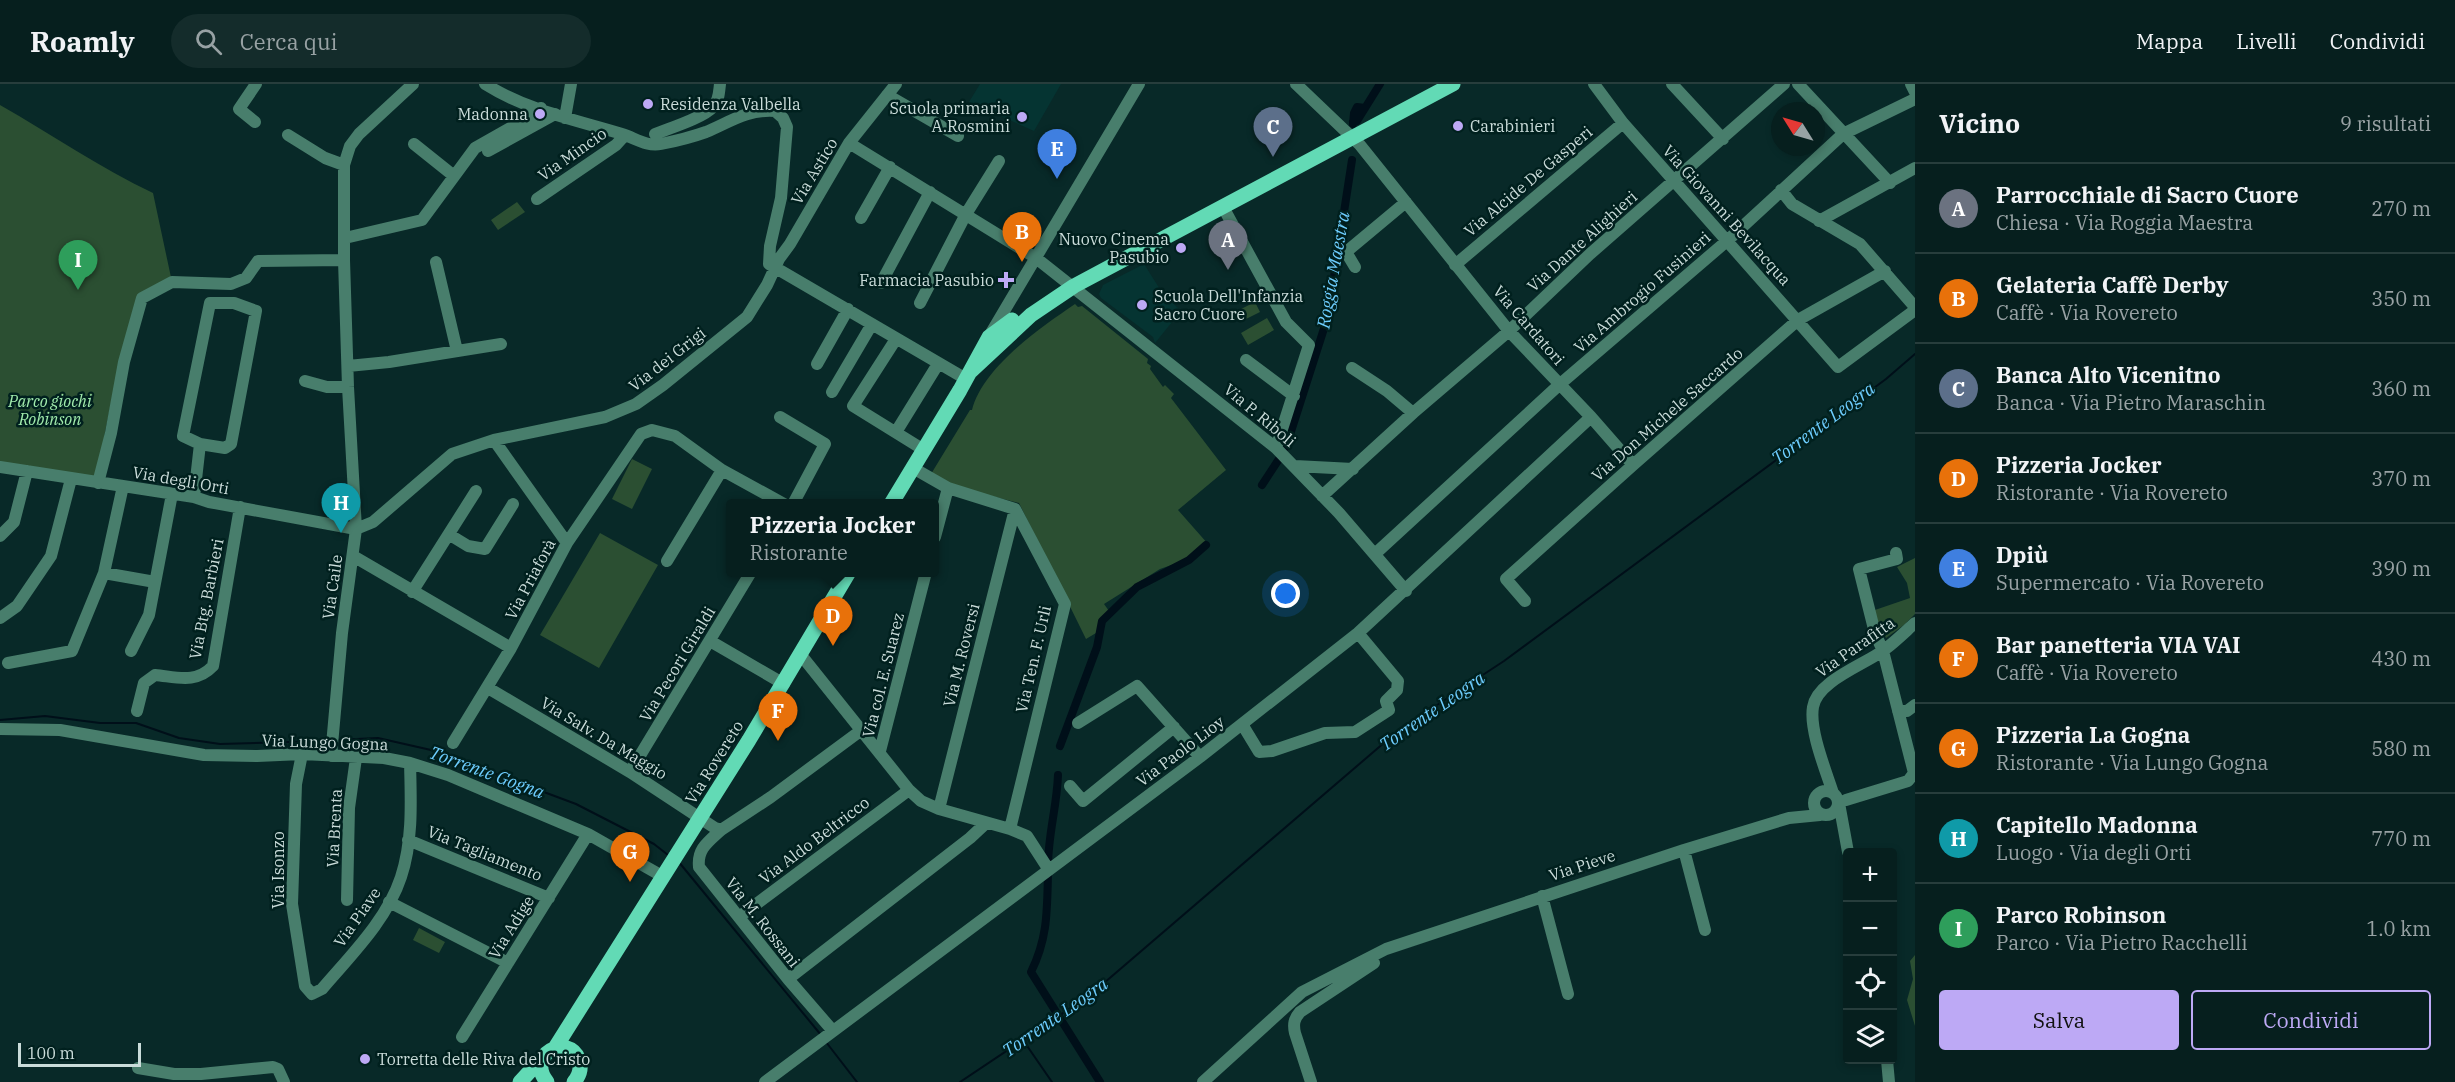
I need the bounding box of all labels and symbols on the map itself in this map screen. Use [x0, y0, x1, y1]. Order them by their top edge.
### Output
place label: Residenza Valbella [660, 94, 801, 114]
marker: Residenza Valbella [641, 97, 655, 111]
place label: Scuola primaria A.Rosmini [889, 98, 1010, 136]
north arrow [1771, 102, 1825, 156]
place label: Madonna [457, 104, 528, 124]
marker: Madonna [533, 107, 547, 121]
pin: C [1254, 107, 1292, 157]
marker: Scuola primaria A.Rosmini [1015, 110, 1029, 124]
place label: Carabinieri [1470, 116, 1555, 136]
marker: Carabinieri [1451, 119, 1465, 133]
street label: Via Alcide De Gasperi [1460, 122, 1596, 240]
street label: Via Mincio [534, 123, 610, 185]
pin: E [1038, 130, 1076, 179]
street label: Via Astico [786, 134, 842, 208]
street label: Via Giovanni Bevilacqua [1659, 141, 1796, 290]
street label: Via Dante Alighieri [1523, 186, 1641, 296]
water label: Roggia Maestra [1311, 210, 1355, 331]
pin: B [1002, 212, 1042, 262]
pin: A [1208, 220, 1248, 270]
street label: Via Ambrogio Fusinieri [1570, 227, 1714, 357]
place label: Nuovo Cinema Pasubio [1058, 229, 1169, 267]
pin: I [58, 240, 98, 290]
marker: Nuovo Cinema Pasubio [1174, 241, 1188, 255]
place label: Farmacia Pasubio [859, 270, 994, 290]
marker: Farmacia Pasubio [999, 273, 1013, 287]
street label: Via Cardatori [1489, 281, 1569, 369]
place label: Scuola Dell'Infanzia Sacro Cuore [1154, 286, 1304, 324]
marker: Scuola Dell'Infanzia Sacro Cuore [1135, 298, 1149, 312]
street label: Via dei Grigi [624, 323, 710, 395]
street label: Via Don Michele Saccardo [1587, 343, 1747, 485]
water label: Torrente Leogra [1767, 377, 1879, 469]
street label: Via P. Riboli [1220, 379, 1300, 451]
park label: Parco giochi Robinson [7, 391, 92, 429]
street label: Via degli Orti [131, 462, 231, 498]
pin: H [322, 484, 360, 533]
street label: Via Priaforà [500, 535, 560, 623]
street label: Via Btg. Barbieri [184, 537, 228, 661]
street label: Via Caile [318, 553, 346, 621]
your location [1271, 579, 1300, 608]
pin: D [814, 596, 852, 646]
street label: Via M. Roversi [938, 601, 984, 709]
street label: Via Pecori Giraldi [635, 603, 719, 725]
street label: Via Ten. F. Urli [1011, 603, 1055, 715]
street label: Via col. E. Suarez [858, 611, 908, 739]
street label: Via Parafitta [1812, 612, 1899, 682]
water label: Torrente Leogra [1375, 666, 1489, 756]
street label: Via Salv. Da Maggio [537, 692, 671, 784]
pin: F [758, 692, 798, 741]
street label: Via Paolo Lioy [1132, 711, 1228, 791]
street label: Via Rovereto [680, 717, 748, 807]
street label: Via Lungo Gogna [261, 730, 389, 754]
water label: Torrente Gogna [426, 741, 548, 804]
street label: Via Brenta [322, 788, 346, 868]
street label: Via Aldo Beltricco [755, 792, 873, 888]
street label: Via Tagliamento [425, 821, 545, 885]
street label: Via Isonzo [268, 831, 288, 909]
pin: G [610, 832, 650, 882]
street label: Via Pieve [1546, 845, 1618, 885]
street label: Via M. Rossani [722, 873, 804, 971]
street label: Via Piave [329, 883, 385, 951]
street label: Via Adige [484, 892, 538, 962]
water label: Torrente Leogra [998, 972, 1112, 1062]
scale bar [18, 1040, 141, 1068]
place label: Torretta delle Riva del Cristo [377, 1049, 590, 1069]
marker: Torretta delle Riva del Cristo [358, 1052, 372, 1066]

